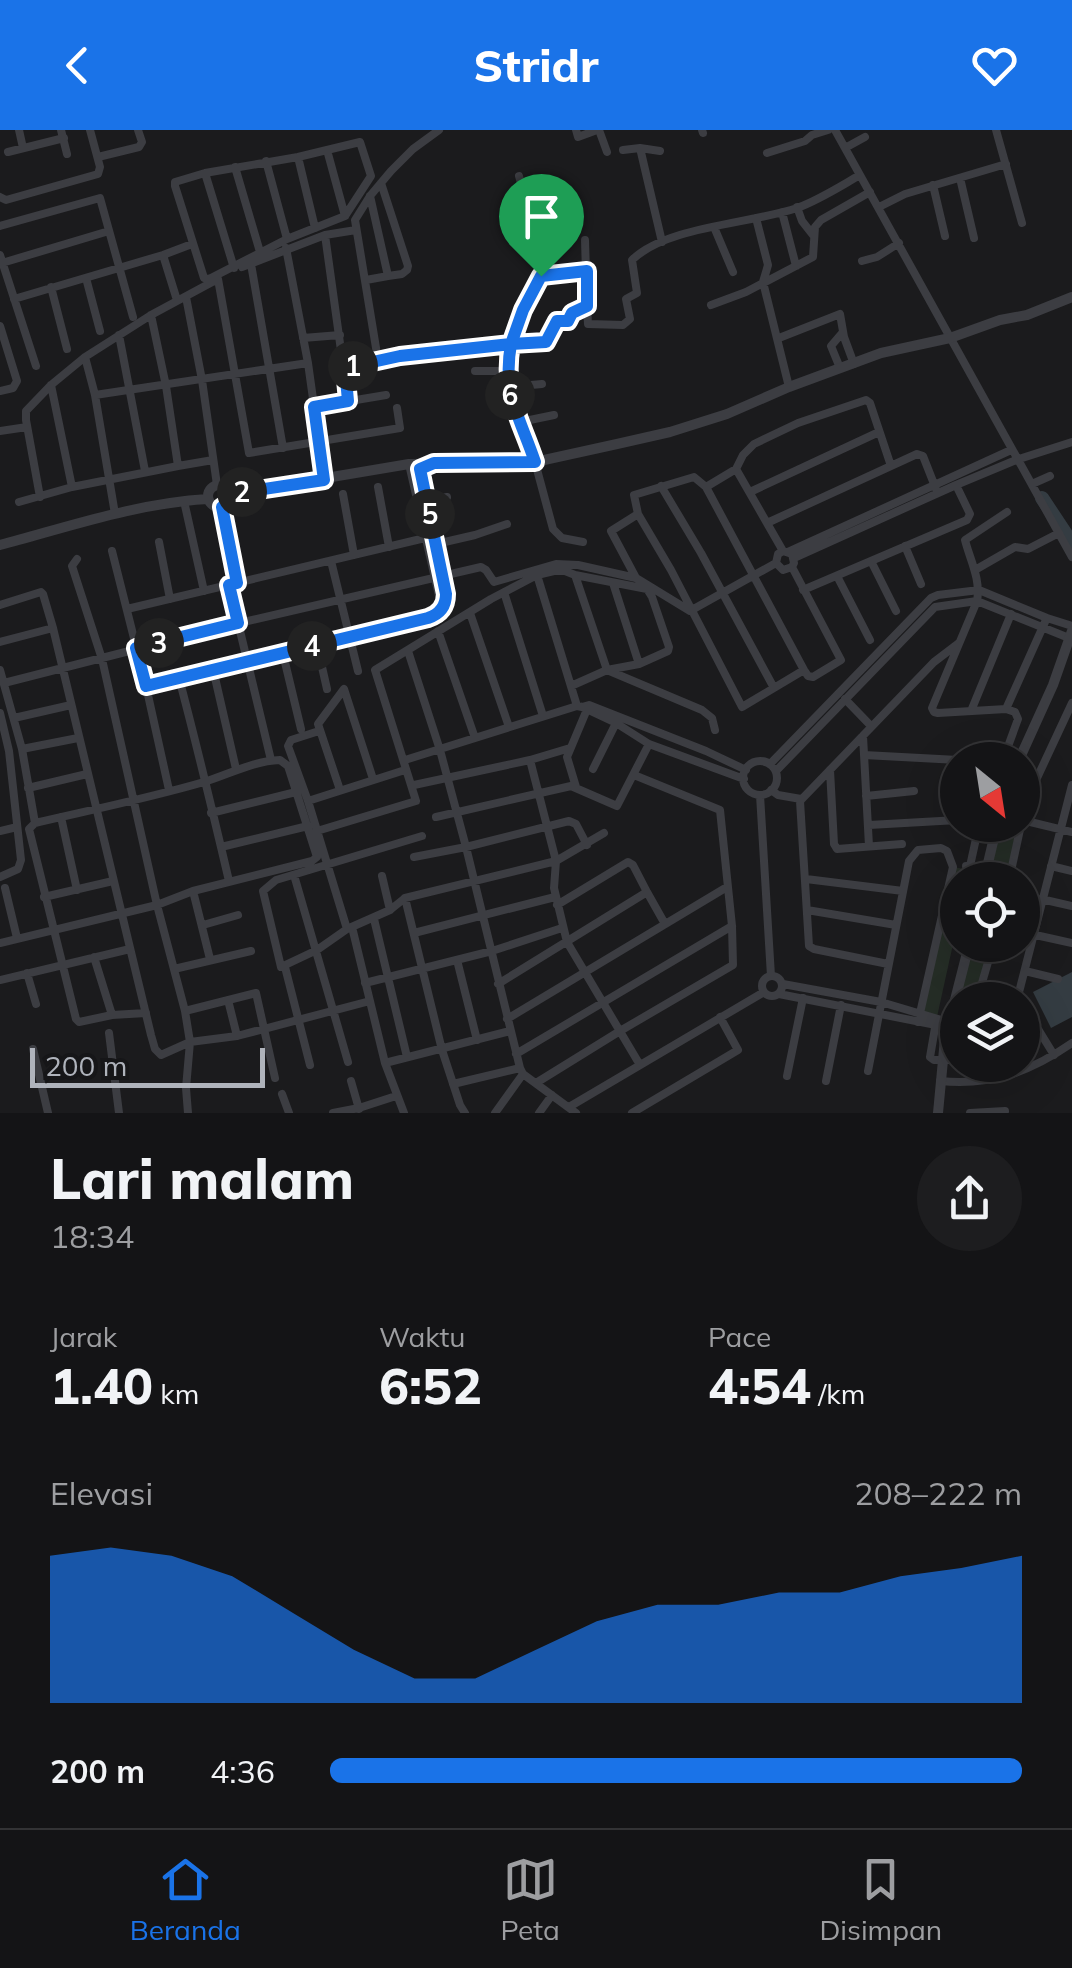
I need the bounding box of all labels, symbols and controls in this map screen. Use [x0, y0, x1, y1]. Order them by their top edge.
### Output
text: Stridr [474, 37, 598, 93]
icon: back [50, 38, 105, 93]
icon: heart [967, 38, 1022, 93]
pin [499, 174, 584, 277]
icon: arrive [514, 189, 569, 244]
pin: 1 [328, 341, 378, 391]
text: 1 [345, 348, 361, 383]
pin: 6 [485, 370, 535, 420]
text: 6 [502, 377, 518, 412]
pin: 2 [217, 467, 267, 517]
text: 2 [234, 474, 250, 509]
pin: 5 [405, 489, 455, 539]
text: 5 [422, 496, 438, 531]
pin: 3 [134, 618, 184, 668]
pin: 4 [287, 621, 337, 671]
text: 3 [151, 625, 167, 660]
text: 4 [304, 628, 320, 663]
north arrow [940, 742, 1040, 842]
map controls [940, 742, 1040, 1082]
button: locate [940, 862, 1040, 962]
button: layers [940, 982, 1040, 1082]
scale bar [30, 1043, 265, 1088]
text: 200 m [45, 1048, 127, 1083]
text: Lari malam [50, 1144, 354, 1213]
button: share [917, 1146, 1022, 1251]
text: 18:34 [50, 1216, 134, 1256]
text: Jarak [50, 1319, 117, 1354]
text: Waktu [379, 1319, 465, 1354]
text: Pace [708, 1319, 771, 1354]
text: 1.40 [50, 1354, 153, 1417]
text: 6:52 [379, 1354, 482, 1417]
text: 4:54 [708, 1354, 811, 1417]
text: km [153, 1376, 199, 1411]
text: /km [811, 1376, 865, 1411]
text: Elevasi [50, 1473, 153, 1513]
text: 208–222 m [854, 1473, 1022, 1513]
text: 200 m [50, 1751, 145, 1791]
text: 4:36 [210, 1751, 275, 1791]
tab: Beranda [130, 1852, 241, 1947]
tab: Peta [500, 1852, 560, 1947]
tab: Disimpan [819, 1852, 942, 1947]

